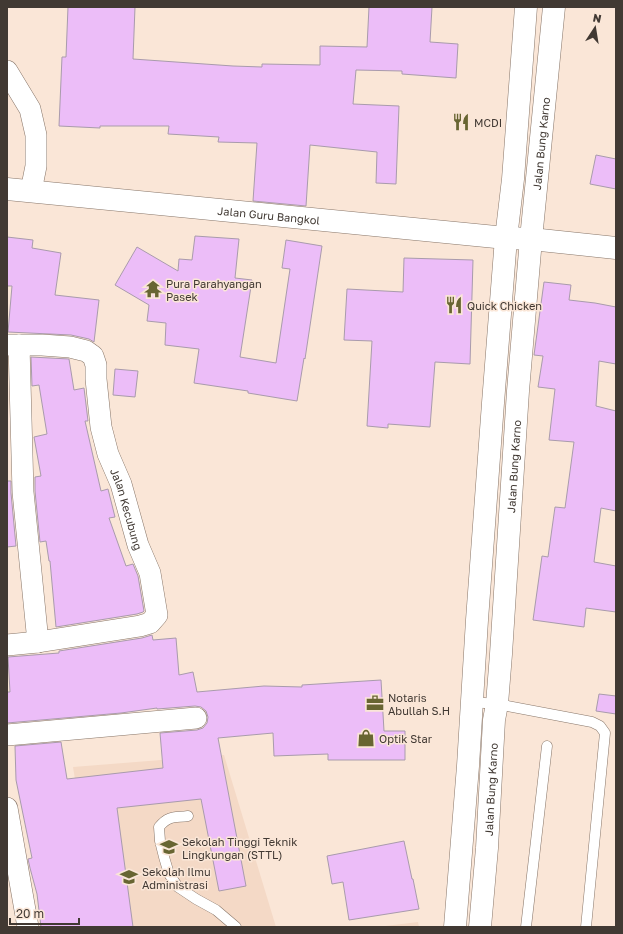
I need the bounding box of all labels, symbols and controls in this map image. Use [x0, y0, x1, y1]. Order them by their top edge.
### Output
north arrow [575, 8, 615, 48]
text: N [592, 11, 603, 25]
street label: Jalan Bung Karno [529, 96, 552, 191]
restaurant icon: MCDI [451, 112, 471, 132]
place label: MCDI [474, 116, 502, 129]
street label: Jalan Guru Bangkol [217, 203, 321, 226]
place label: Pura Parahyangan Pasek [166, 277, 262, 303]
temple icon: Pura Parahyangan Pasek [143, 279, 163, 299]
restaurant icon: Quick Chicken [444, 295, 464, 315]
place label: Quick Chicken [467, 299, 542, 312]
street label: Jalan Bung Karno [504, 419, 523, 513]
street label: Jalan Kecubung [108, 466, 146, 552]
place label: Notaris Abullah S.H [388, 691, 450, 717]
office icon: Notaris Abullah S.H [365, 693, 385, 713]
shop icon: Optik Star [356, 728, 376, 748]
place label: Optik Star [379, 732, 433, 745]
street label: Jalan Bung Karno [481, 742, 499, 836]
place label: Sekolah Tinggi Teknik Lingkungan (STTL) [182, 835, 297, 861]
school or university icon: Sekolah Tinggi Teknik Lingkungan (STTL) [159, 837, 179, 857]
place label: Sekolah Ilmu Administrasi [142, 865, 211, 891]
school or university icon: Sekolah Ilmu Administrasi [119, 867, 139, 887]
scale bar [10, 900, 79, 926]
text: 20 m [16, 906, 44, 921]

